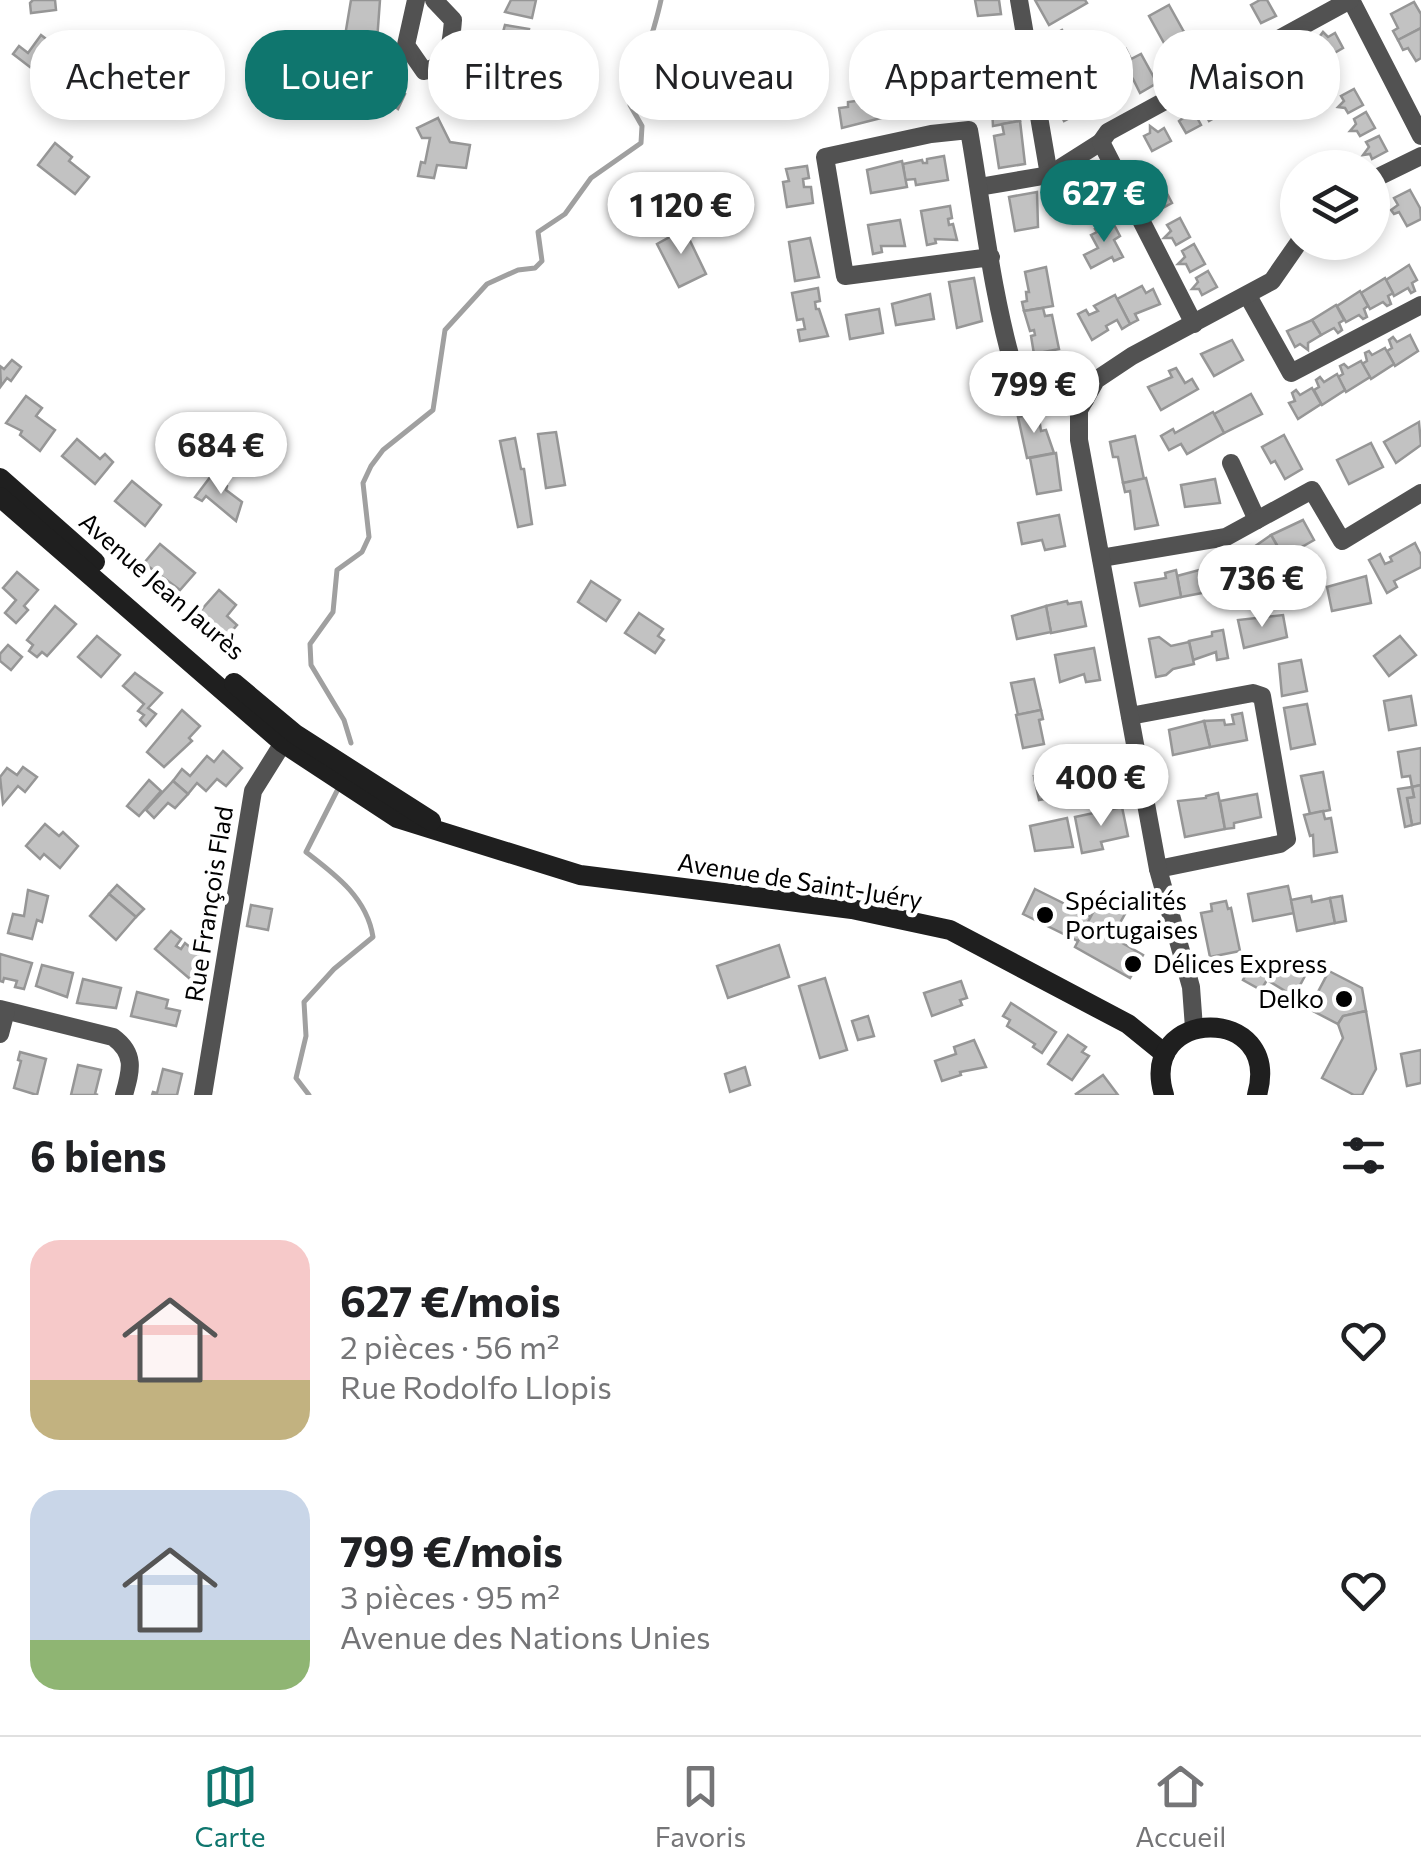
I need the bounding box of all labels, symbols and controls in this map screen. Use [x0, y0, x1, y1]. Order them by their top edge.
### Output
chip: Acheter [30, 30, 225, 120]
chip: Louer [245, 30, 408, 120]
chip: Filtres [428, 30, 599, 120]
chip: Nouveau [619, 30, 829, 120]
chip: Appartement [849, 30, 1133, 120]
chip: Maison [1153, 30, 1340, 120]
map controls [1280, 150, 1390, 260]
button: layers [1280, 150, 1390, 260]
pin: 627 € [1034, 160, 1174, 245]
pin: 1 120 € [589, 172, 773, 257]
text: 627 € [1062, 172, 1146, 212]
text: 1 120 € [630, 184, 733, 224]
pin: 799 € [964, 351, 1104, 436]
text: 799 € [991, 363, 1077, 403]
pin: 684 € [151, 412, 291, 497]
text: 684 € [177, 424, 265, 464]
street label: Avenue Jean Jaurès [74, 505, 251, 665]
pin: 736 € [1192, 545, 1332, 630]
text: 736 € [1220, 557, 1304, 597]
pin: 400 € [1031, 744, 1171, 829]
text: 400 € [1056, 756, 1146, 796]
street label: Rue François Flad [178, 804, 238, 1004]
street label: Avenue de Saint-Juéry [676, 846, 925, 914]
place label: Spécialités Portugaises [1065, 885, 1198, 944]
marker: Spécialités Portugaises [1034, 904, 1056, 926]
place label: Délices Express [1153, 948, 1327, 978]
marker: Délices Express [1122, 953, 1144, 975]
place label: Delko [1258, 983, 1324, 1013]
marker: Delko [1333, 988, 1355, 1010]
icon: filters [1336, 1128, 1391, 1183]
text: 6 biens [30, 1129, 166, 1181]
text: 627 €/mois [340, 1274, 561, 1326]
icon: home [110, 1280, 230, 1400]
icon: heart [1336, 1313, 1391, 1368]
text: 2 pièces · 56 m² [340, 1326, 560, 1366]
text: Rue Rodolfo Llopis [340, 1366, 612, 1406]
text: 799 €/mois [340, 1524, 563, 1576]
icon: home [110, 1530, 230, 1650]
icon: heart [1336, 1563, 1391, 1618]
text: 3 pièces · 95 m² [340, 1576, 560, 1616]
text: Avenue des Nations Unies [340, 1616, 711, 1656]
tab: Carte [195, 1759, 266, 1853]
tab: Favoris [655, 1759, 746, 1853]
tab: Accueil [1135, 1759, 1226, 1853]

